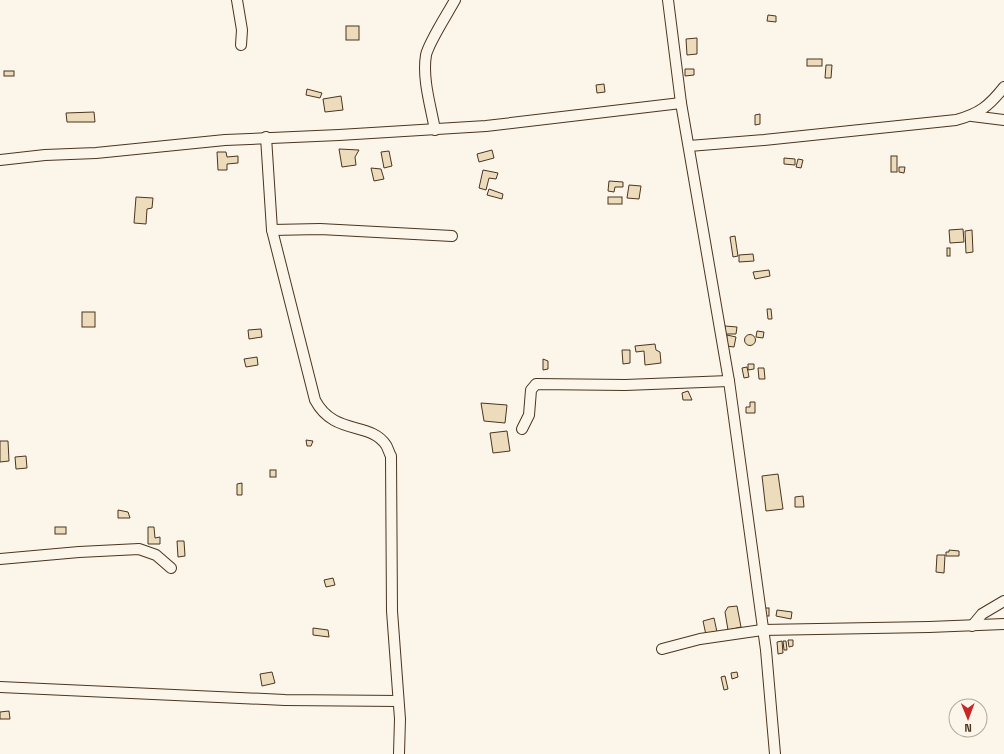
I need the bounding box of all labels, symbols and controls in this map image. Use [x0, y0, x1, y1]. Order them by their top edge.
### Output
north arrow [948, 698, 988, 738]
text: N [964, 721, 972, 735]

